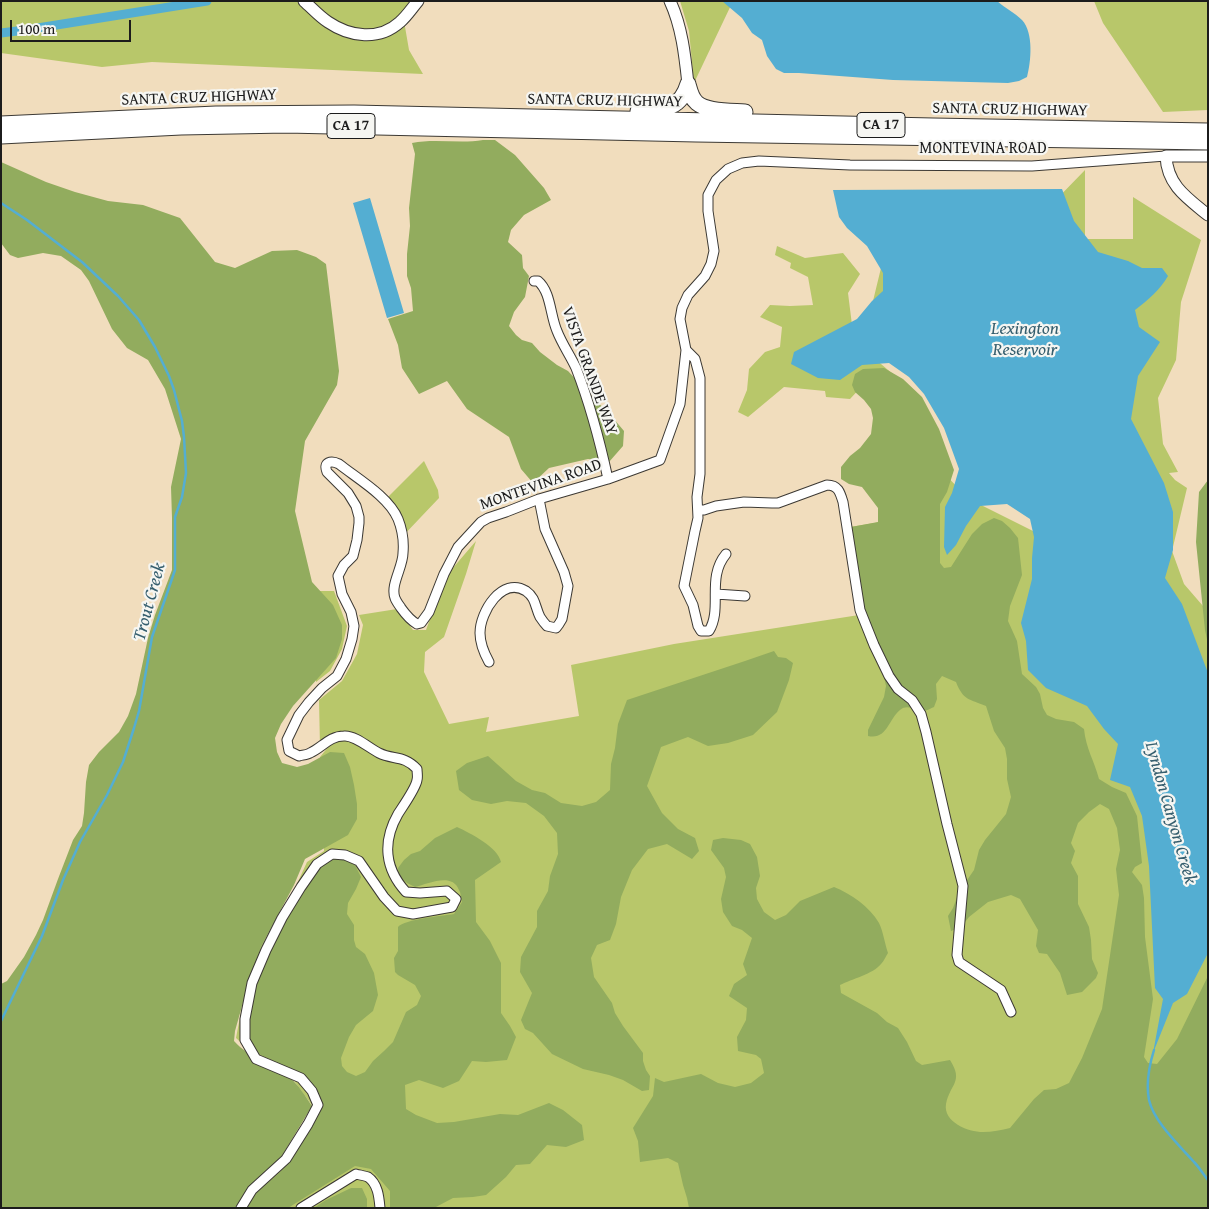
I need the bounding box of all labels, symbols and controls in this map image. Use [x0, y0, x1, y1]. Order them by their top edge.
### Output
scale bar [12, 10, 134, 42]
text: 100 m [18, 18, 55, 39]
street label: SANTA CRUZ HIGHWAY [121, 86, 277, 110]
street label: SANTA CRUZ HIGHWAY [527, 90, 683, 112]
street label: SANTA CRUZ HIGHWAY [932, 99, 1088, 121]
road number: CA 17 [857, 112, 905, 138]
road number: CA 17 [327, 114, 375, 138]
street label: MONTEVINA ROAD [919, 139, 1047, 159]
street label: VISTA GRANDE WAY [557, 304, 621, 438]
water label: Lexington Reservoir [991, 318, 1059, 360]
street label: MONTEVINA ROAD [478, 455, 604, 515]
water label: Trout Creek [129, 560, 171, 644]
water label: Lyndon Canyon Creek [1139, 739, 1201, 887]

